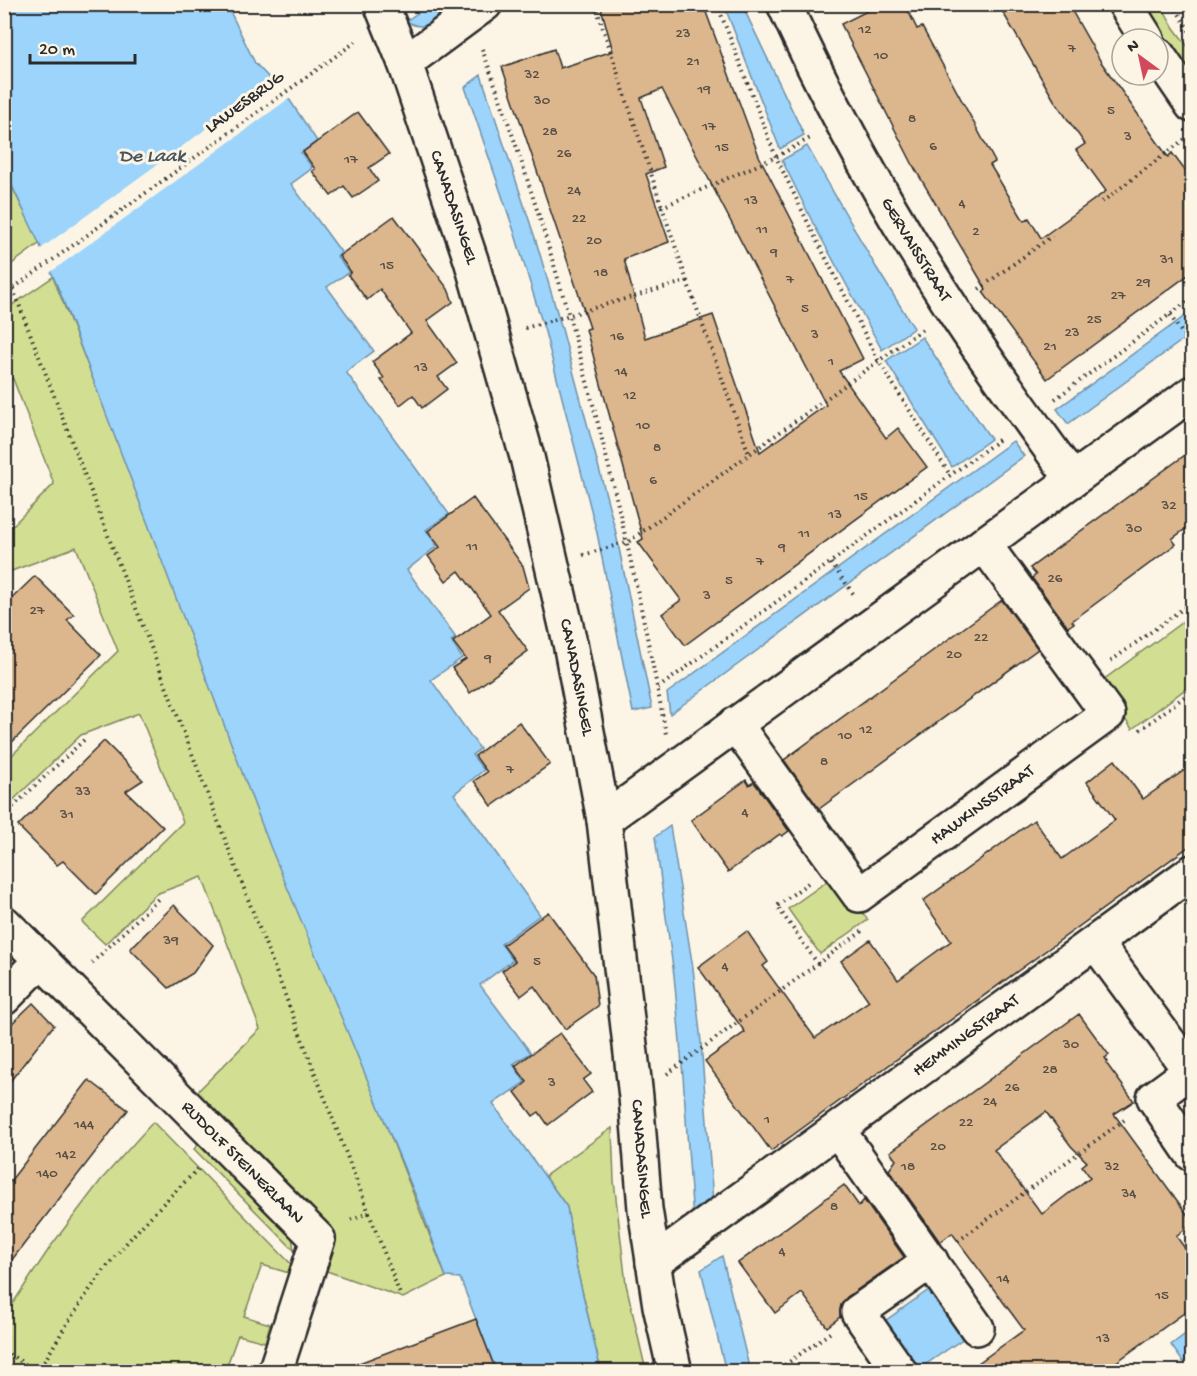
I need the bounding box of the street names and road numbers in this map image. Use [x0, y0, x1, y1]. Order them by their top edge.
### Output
street label: LAWESBRUG [201, 67, 289, 139]
street label: CANADASINGEL [425, 148, 483, 268]
street label: GERVAISSTRAAT [876, 194, 956, 307]
street label: CANADASINGEL [554, 617, 598, 739]
street label: HAWKINSSTRAAT [926, 760, 1040, 850]
street label: HEMMINGSTRAAT [909, 989, 1025, 1082]
street label: RUDOLF STEINERLAAN [177, 1097, 308, 1229]
street label: CANADASINGEL [626, 1099, 657, 1221]

